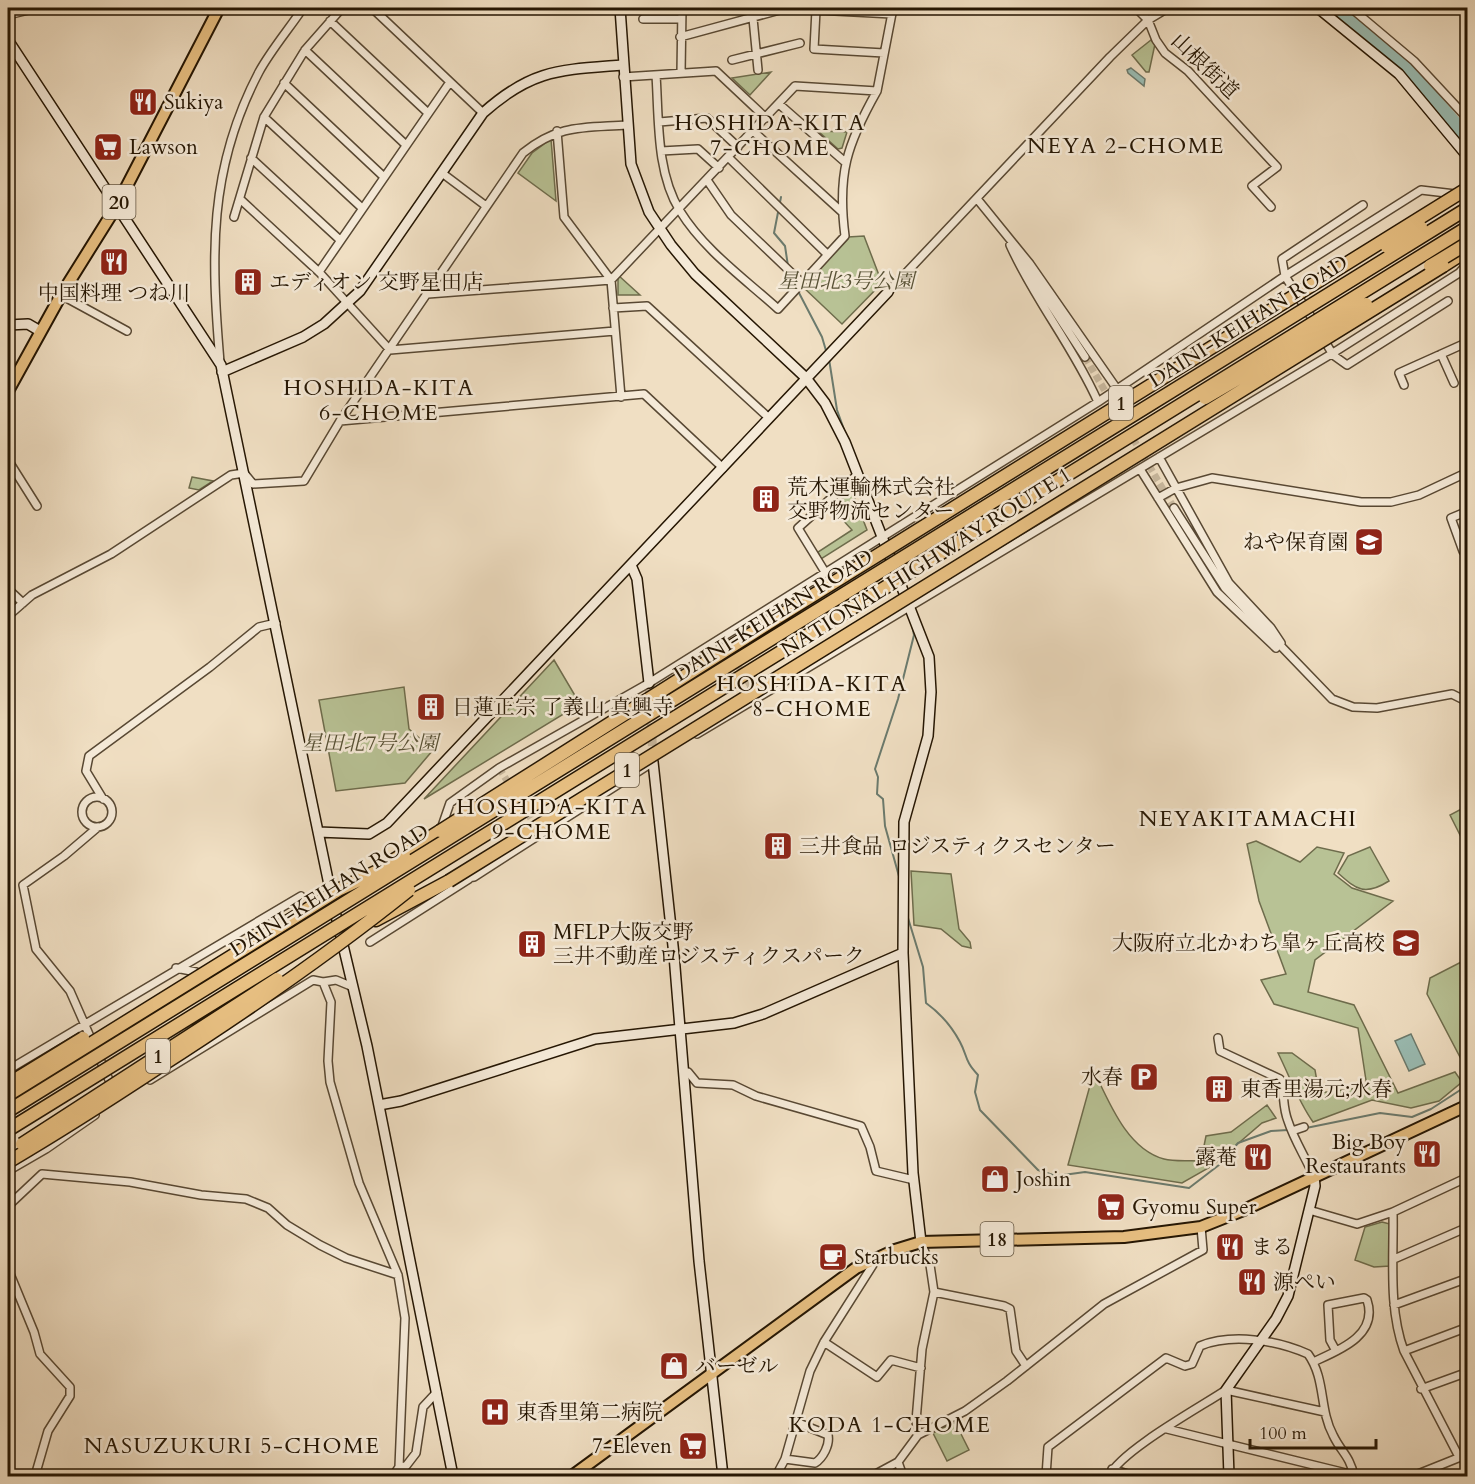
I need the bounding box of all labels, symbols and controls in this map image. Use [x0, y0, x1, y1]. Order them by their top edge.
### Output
street label: 山根街道 [1164, 27, 1245, 106]
restaurant icon: Sukiya [127, 86, 159, 118]
place label: Sukiya [164, 88, 223, 117]
district label: HOSHIDA-KITA 7-CHOME [674, 108, 866, 163]
supermarket icon: Lawson [92, 131, 124, 163]
district label: NEYA 2-CHOME [1027, 131, 1225, 161]
place label: Lawson [129, 133, 198, 162]
road number: 20 [102, 185, 136, 219]
restaurant icon: 中国料理 つね川 [98, 246, 130, 278]
street label: DAINI-KEIHAN ROAD [1143, 248, 1354, 395]
building icon: エディオン 交野星田店 [232, 266, 264, 298]
park label: 星田北3号公園 [778, 267, 917, 296]
place label: エディオン 交野星田店 [269, 268, 483, 297]
place label: 中国料理 つね川 [38, 279, 190, 308]
district label: HOSHIDA-KITA 6-CHOME [283, 373, 475, 428]
road number: 1 [1109, 386, 1133, 420]
street label: NATIONAL HIGHWAY ROUTE 1 [775, 461, 1077, 664]
place label: 荒木運輸株式会社 交野物流センター [787, 473, 955, 526]
building icon: 荒木運輸株式会社 交野物流センター [750, 483, 782, 515]
school or university icon: ねや保育園 [1353, 526, 1385, 558]
place label: ねや保育園 [1243, 528, 1348, 557]
street label: DAINI-KEIHAN ROAD [668, 542, 879, 689]
district label: HOSHIDA-KITA 8-CHOME [716, 669, 908, 724]
building icon: 日蓮正宗 了義山 真興寺 [415, 691, 447, 723]
place label: 日蓮正宗 了義山 真興寺 [452, 693, 673, 722]
park label: 星田北7号公園 [302, 729, 441, 758]
road number: 1 [615, 753, 639, 787]
district label: HOSHIDA-KITA 9-CHOME [456, 792, 648, 847]
district label: NEYAKITAMACHI [1139, 804, 1357, 834]
street label: DAINI-KEIHAN ROAD [224, 817, 435, 964]
building icon: 三井食品 ロジスティクスセンター [762, 830, 794, 862]
place label: 三井食品 ロジスティクスセンター [799, 832, 1116, 861]
place label: MFLP大阪交野 三井不動産ロジスティクスパーク [553, 918, 865, 971]
school or university icon: 大阪府立北かわち皐ヶ丘高校 [1390, 927, 1422, 959]
building icon: MFLP大阪交野 三井不動産ロジスティクスパーク [516, 928, 548, 960]
place label: 大阪府立北かわち皐ヶ丘高校 [1112, 929, 1385, 958]
road number: 1 [146, 1039, 170, 1073]
parking icon: 水春 [1128, 1061, 1160, 1093]
place label: 水春 [1081, 1063, 1123, 1092]
building icon: 東香里湯元;水春 [1203, 1073, 1235, 1105]
place label: 東香里湯元;水春 [1240, 1075, 1392, 1104]
place label: Big Boy Restaurants [1305, 1128, 1406, 1181]
restaurant icon: Big Boy Restaurants [1411, 1138, 1443, 1170]
restaurant icon: 露菴 [1242, 1141, 1274, 1173]
place label: 露菴 [1195, 1143, 1237, 1172]
shop icon: Joshin [979, 1163, 1011, 1195]
place label: Joshin [1013, 1165, 1071, 1194]
supermarket icon: Gyomu Super [1095, 1191, 1127, 1223]
place label: Gyomu Super [1132, 1193, 1257, 1222]
road number: 18 [980, 1222, 1014, 1256]
restaurant icon: まる [1214, 1231, 1246, 1263]
place label: まる [1251, 1233, 1293, 1262]
cafe icon: Starbucks [817, 1241, 849, 1273]
place label: Starbucks [854, 1243, 939, 1272]
restaurant icon: 源ぺい [1236, 1266, 1268, 1298]
place label: 源ぺい [1273, 1268, 1336, 1297]
shop icon: バーゼル [658, 1350, 690, 1382]
place label: バーゼル [695, 1352, 779, 1381]
hospital icon: 東香里第二病院 [479, 1396, 511, 1428]
place label: 東香里第二病院 [516, 1398, 663, 1427]
district label: KODA 1-CHOME [789, 1410, 991, 1440]
scale bar [1250, 1412, 1376, 1450]
text: 100 m [1259, 1421, 1307, 1446]
supermarket icon: 7-Eleven [677, 1430, 709, 1462]
district label: NASUZUKURI 5-CHOME [84, 1431, 380, 1461]
place label: 7-Eleven [592, 1432, 672, 1461]

